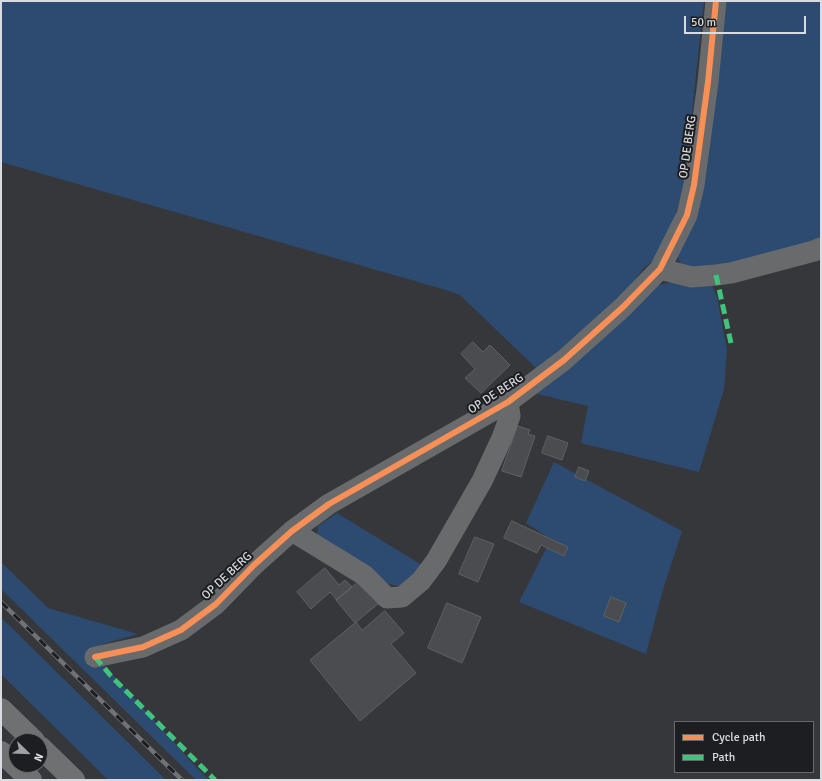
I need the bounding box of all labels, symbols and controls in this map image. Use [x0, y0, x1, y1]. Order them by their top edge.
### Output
scale bar [686, 8, 808, 34]
text: 50 m [691, 15, 716, 30]
street label: OP DE BERG [676, 115, 700, 179]
street label: OP DE BERG [466, 371, 526, 417]
street label: OP DE BERG [199, 549, 255, 603]
legend [674, 721, 814, 773]
text: Cycle path [712, 730, 765, 745]
north arrow [8, 733, 48, 773]
text: Path [712, 750, 735, 765]
text: N [31, 751, 46, 764]

